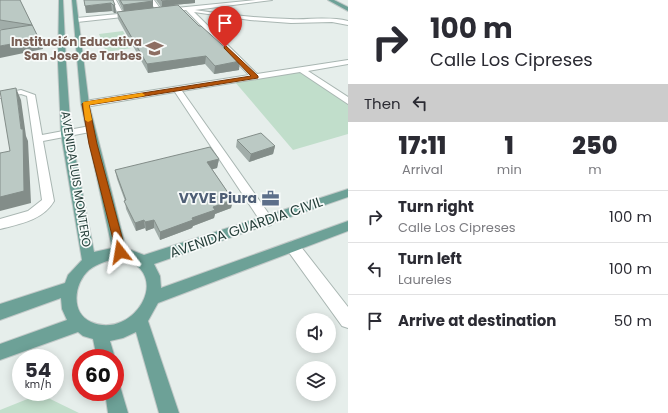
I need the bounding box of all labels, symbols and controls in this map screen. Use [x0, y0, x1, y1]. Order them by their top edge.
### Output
pin [208, 6, 242, 47]
text: 100 m [430, 9, 513, 48]
icon: arrive [214, 12, 236, 34]
icon: right [364, 16, 416, 68]
place label: Institución Educativa San Jose de Tarbes [11, 33, 142, 64]
school or university icon: Institución Educativa San Jose de Tarbes [145, 39, 165, 59]
text: Calle Los Cipreses [430, 47, 593, 72]
icon: left [409, 92, 431, 114]
text: Then [364, 93, 401, 114]
street label: AVENIDA LUIS MONTERO [57, 110, 96, 248]
text: 17:11 [399, 129, 446, 162]
text: 1 [505, 129, 514, 162]
text: 250 [572, 129, 617, 162]
text: Arrival [402, 160, 443, 179]
text: min [497, 160, 522, 179]
text: m [588, 160, 602, 179]
place label: VYVE Piura [179, 188, 257, 208]
office icon: VYVE Piura [260, 188, 280, 208]
street label: AVENIDA GUARDIA CIVIL [167, 191, 325, 263]
text: Turn right [398, 196, 474, 217]
icon: right [364, 206, 386, 228]
text: 100 m [609, 206, 652, 227]
text: Calle Los Cipreses [398, 218, 516, 237]
position arrow [99, 231, 141, 273]
text: Turn left [398, 248, 462, 269]
icon: left [364, 258, 386, 280]
text: 100 m [609, 258, 652, 279]
text: Laureles [398, 270, 452, 289]
icon: arrive [364, 310, 386, 332]
text: Arrive at destination [398, 310, 556, 331]
text: 50 m [614, 310, 652, 331]
map controls [296, 313, 336, 401]
button: sound [296, 313, 336, 353]
speed limit sign: 60 [72, 349, 124, 401]
text: 54 [25, 356, 51, 384]
button: layers [296, 361, 336, 401]
text: km/h [25, 377, 51, 392]

